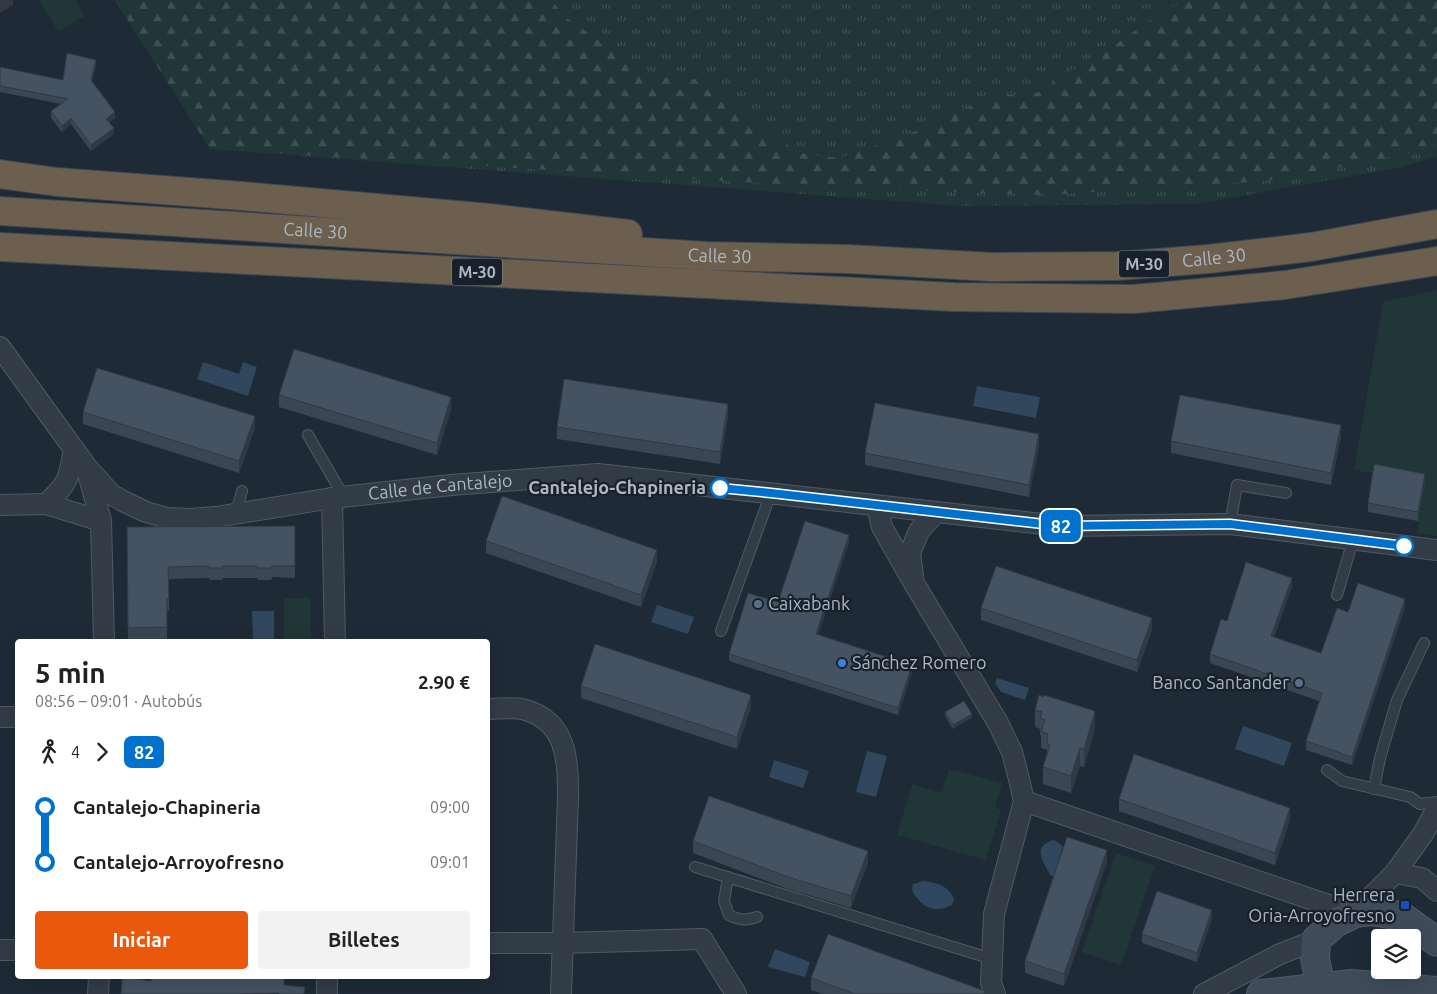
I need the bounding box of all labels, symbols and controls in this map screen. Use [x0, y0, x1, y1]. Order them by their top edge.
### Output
street label: Calle 30 [283, 218, 348, 242]
street label: Calle 30 [687, 244, 752, 266]
street label: Calle 30 [1181, 244, 1247, 270]
road number: M-30 [1119, 250, 1169, 278]
road number: M-30 [452, 258, 502, 286]
street label: Calle de Cantalejo [367, 469, 513, 503]
place label: Cantalejo-Chapineria [528, 477, 706, 497]
marker: Cantalejo-Chapineria [710, 478, 730, 498]
line badge: 82 [1038, 510, 1084, 542]
text: 82 [1051, 516, 1071, 536]
unlabelled marker [1394, 536, 1414, 556]
place label: Caixabank [768, 593, 850, 613]
marker: Caixabank [752, 598, 764, 610]
place label: Sánchez Romero [852, 652, 986, 672]
text: 5 min [35, 657, 106, 688]
marker: Sánchez Romero [836, 657, 848, 669]
text: 2.90 € [418, 671, 470, 693]
place label: Banco Santander [1152, 672, 1289, 692]
marker: Banco Santander [1293, 677, 1305, 689]
text: 08:56 – 09:01 · Autobús [35, 692, 202, 710]
icon: walk [35, 738, 63, 766]
icon: forward [88, 738, 116, 766]
text: 82 [134, 742, 154, 762]
text: 4 [71, 743, 80, 761]
text: Cantalejo-Chapineria [73, 796, 261, 818]
text: 09:00 [430, 798, 470, 816]
text: Cantalejo-Arroyofresno [73, 851, 284, 873]
text: 09:01 [430, 853, 470, 871]
place label: Herrera Oria-Arroyofresno [1248, 884, 1395, 925]
marker: Herrera Oria-Arroyofresno [1399, 899, 1411, 911]
button: Iniciar [35, 911, 248, 969]
button: Billetes [258, 911, 470, 969]
map controls [1371, 929, 1421, 979]
button: layers [1371, 929, 1421, 979]

